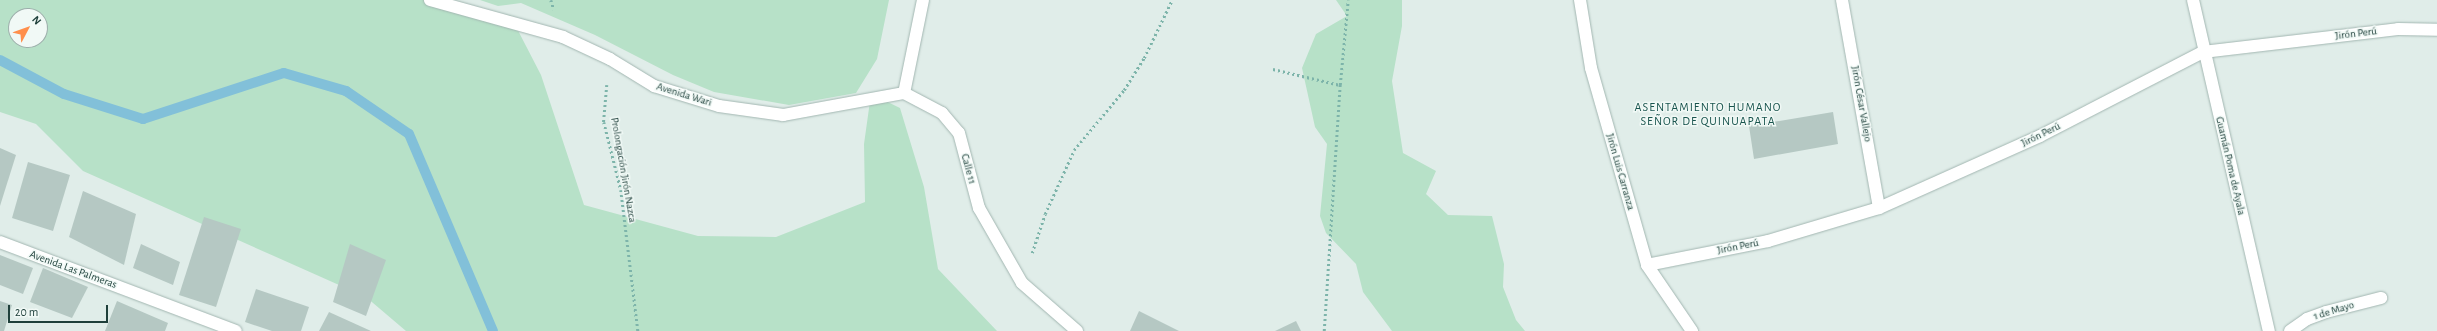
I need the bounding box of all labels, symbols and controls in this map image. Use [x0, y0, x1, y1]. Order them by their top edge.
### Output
north arrow [8, 8, 48, 48]
text: N [30, 14, 43, 27]
street label: Jirón Perú [2334, 25, 2378, 43]
street label: Jirón César Vallejo [1848, 65, 1874, 143]
street label: Avenida Wari [655, 80, 713, 110]
district label: ASENTAMIENTO HUMANO SEÑOR DE QUINUAPATA [1635, 101, 1781, 129]
street label: Prolongación Jirón Nazca [607, 116, 639, 224]
street label: Guamán Poma de Ayala [2212, 116, 2248, 216]
street label: Jirón Perú [2019, 120, 2063, 150]
street label: Jirón Luis Carranza [1603, 132, 1637, 212]
street label: Calle 11 [958, 152, 978, 186]
street label: Jirón Perú [1716, 237, 1760, 257]
street label: Avenida Las Palmeras [28, 248, 118, 292]
scale bar [10, 297, 110, 323]
street label: 1 de Mayo [2312, 299, 2356, 323]
text: 20 m [15, 306, 38, 318]

